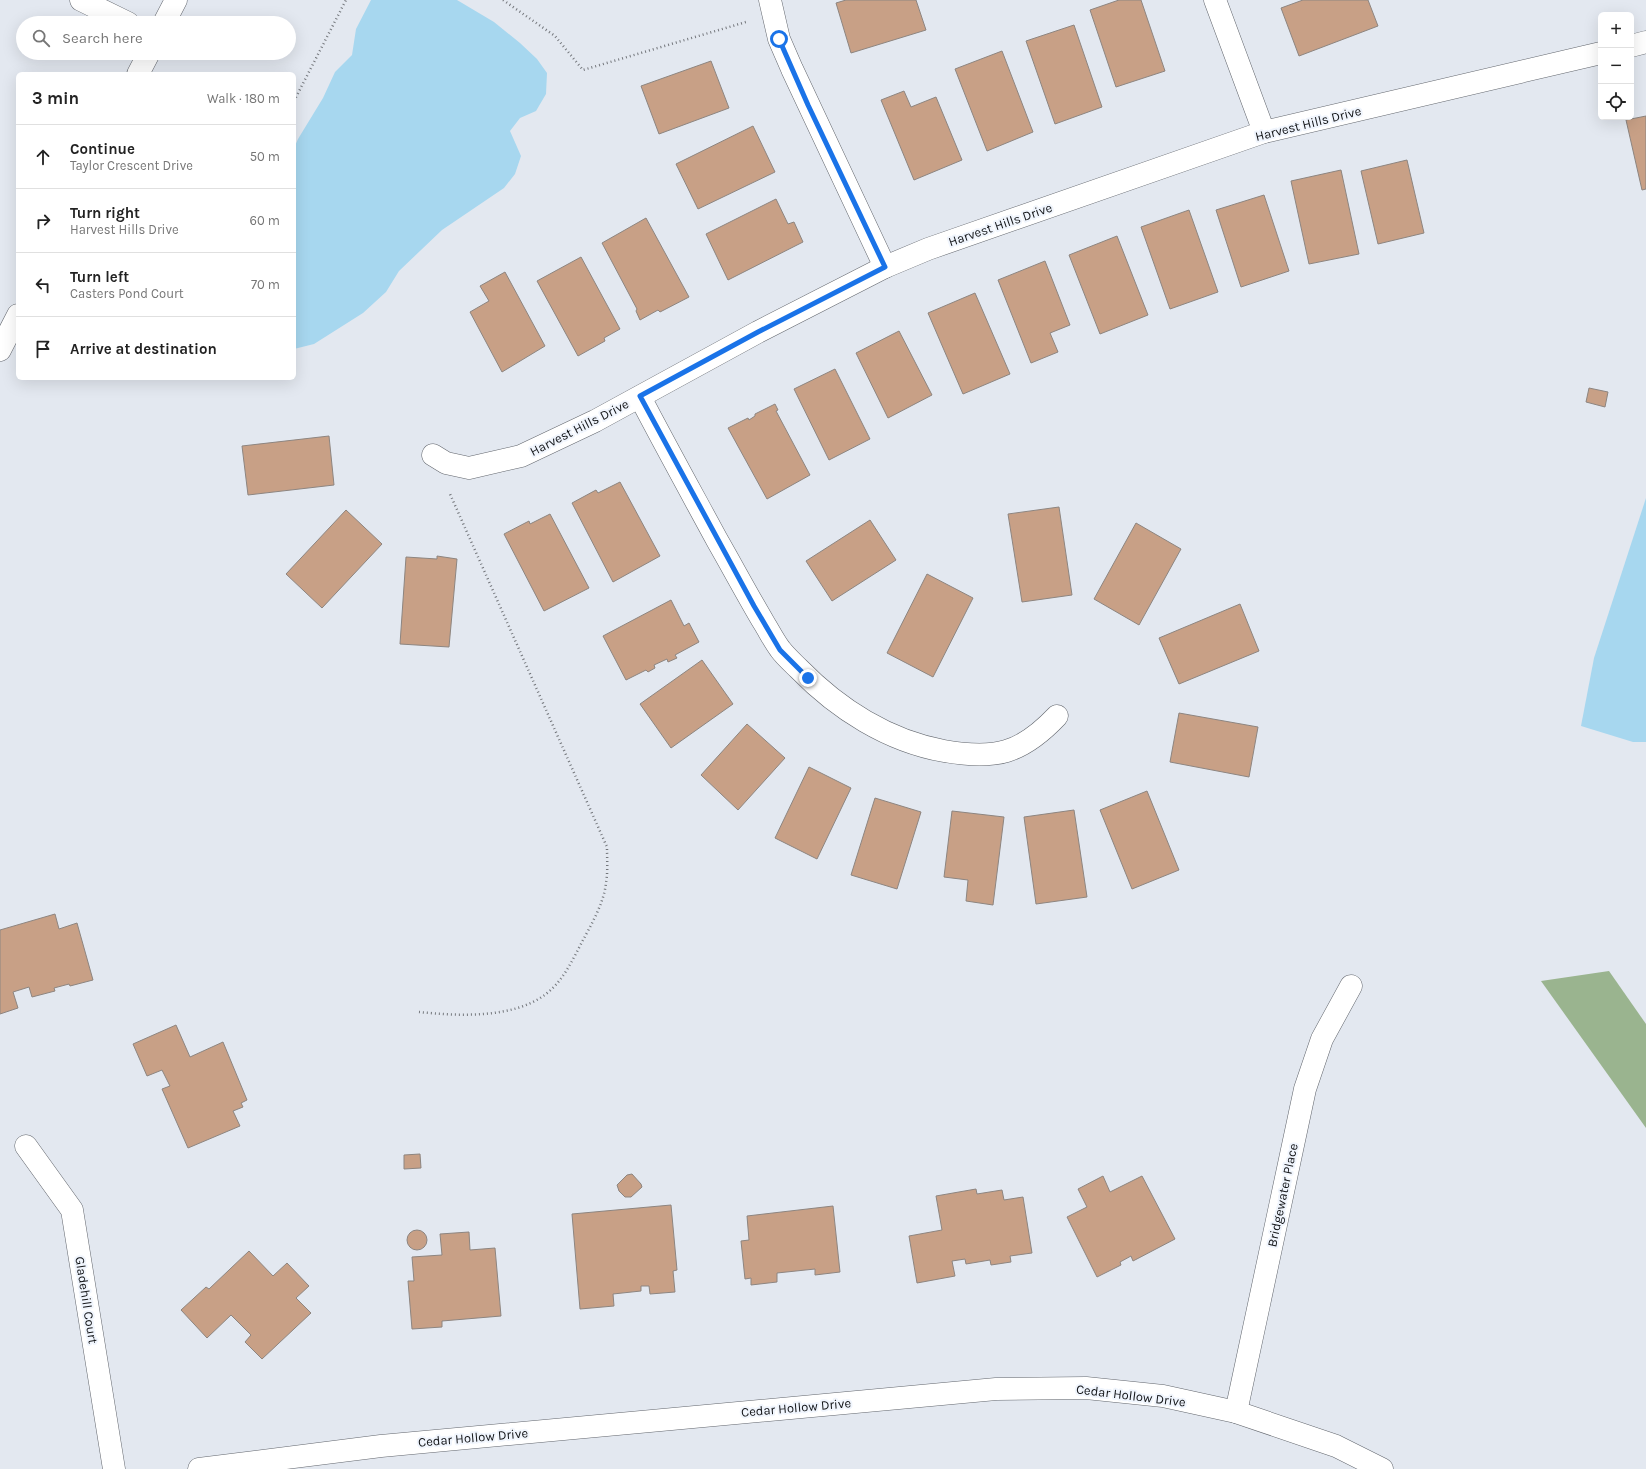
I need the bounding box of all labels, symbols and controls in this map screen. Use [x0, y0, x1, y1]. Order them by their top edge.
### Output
map controls [1598, 12, 1634, 120]
button: + [1598, 12, 1634, 48]
search box [16, 16, 296, 60]
icon: search [30, 27, 52, 49]
text: Search here [62, 29, 143, 47]
route start [770, 30, 788, 48]
button: − [1598, 48, 1634, 84]
button: locate [1598, 84, 1634, 120]
text: 3 min [32, 88, 79, 108]
text: Walk · 180 m [207, 91, 280, 106]
street label: Harvest Hills Drive [1254, 103, 1363, 144]
text: Continue [70, 140, 135, 158]
icon: ahead [32, 146, 54, 168]
text: 50 m [250, 149, 280, 164]
text: Taylor Crescent Drive [70, 158, 193, 173]
street label: Harvest Hills Drive [946, 200, 1054, 249]
text: Turn right [70, 204, 140, 222]
icon: right [32, 210, 54, 232]
text: 60 m [250, 213, 280, 228]
text: Harvest Hills Drive [70, 222, 179, 237]
text: Turn left [70, 268, 129, 286]
icon: left [32, 274, 54, 296]
text: 70 m [251, 277, 280, 292]
text: Casters Pond Court [70, 286, 184, 301]
icon: arrive [32, 338, 54, 360]
text: Arrive at destination [70, 340, 217, 358]
street label: Harvest Hills Drive [527, 396, 631, 459]
route end [799, 669, 817, 687]
street label: Bridgewater Place [1264, 1142, 1301, 1248]
street label: Gladehill Court [72, 1255, 101, 1345]
street label: Cedar Hollow Drive [1075, 1381, 1187, 1410]
street label: Cedar Hollow Drive [740, 1395, 852, 1420]
street label: Cedar Hollow Drive [417, 1425, 529, 1450]

